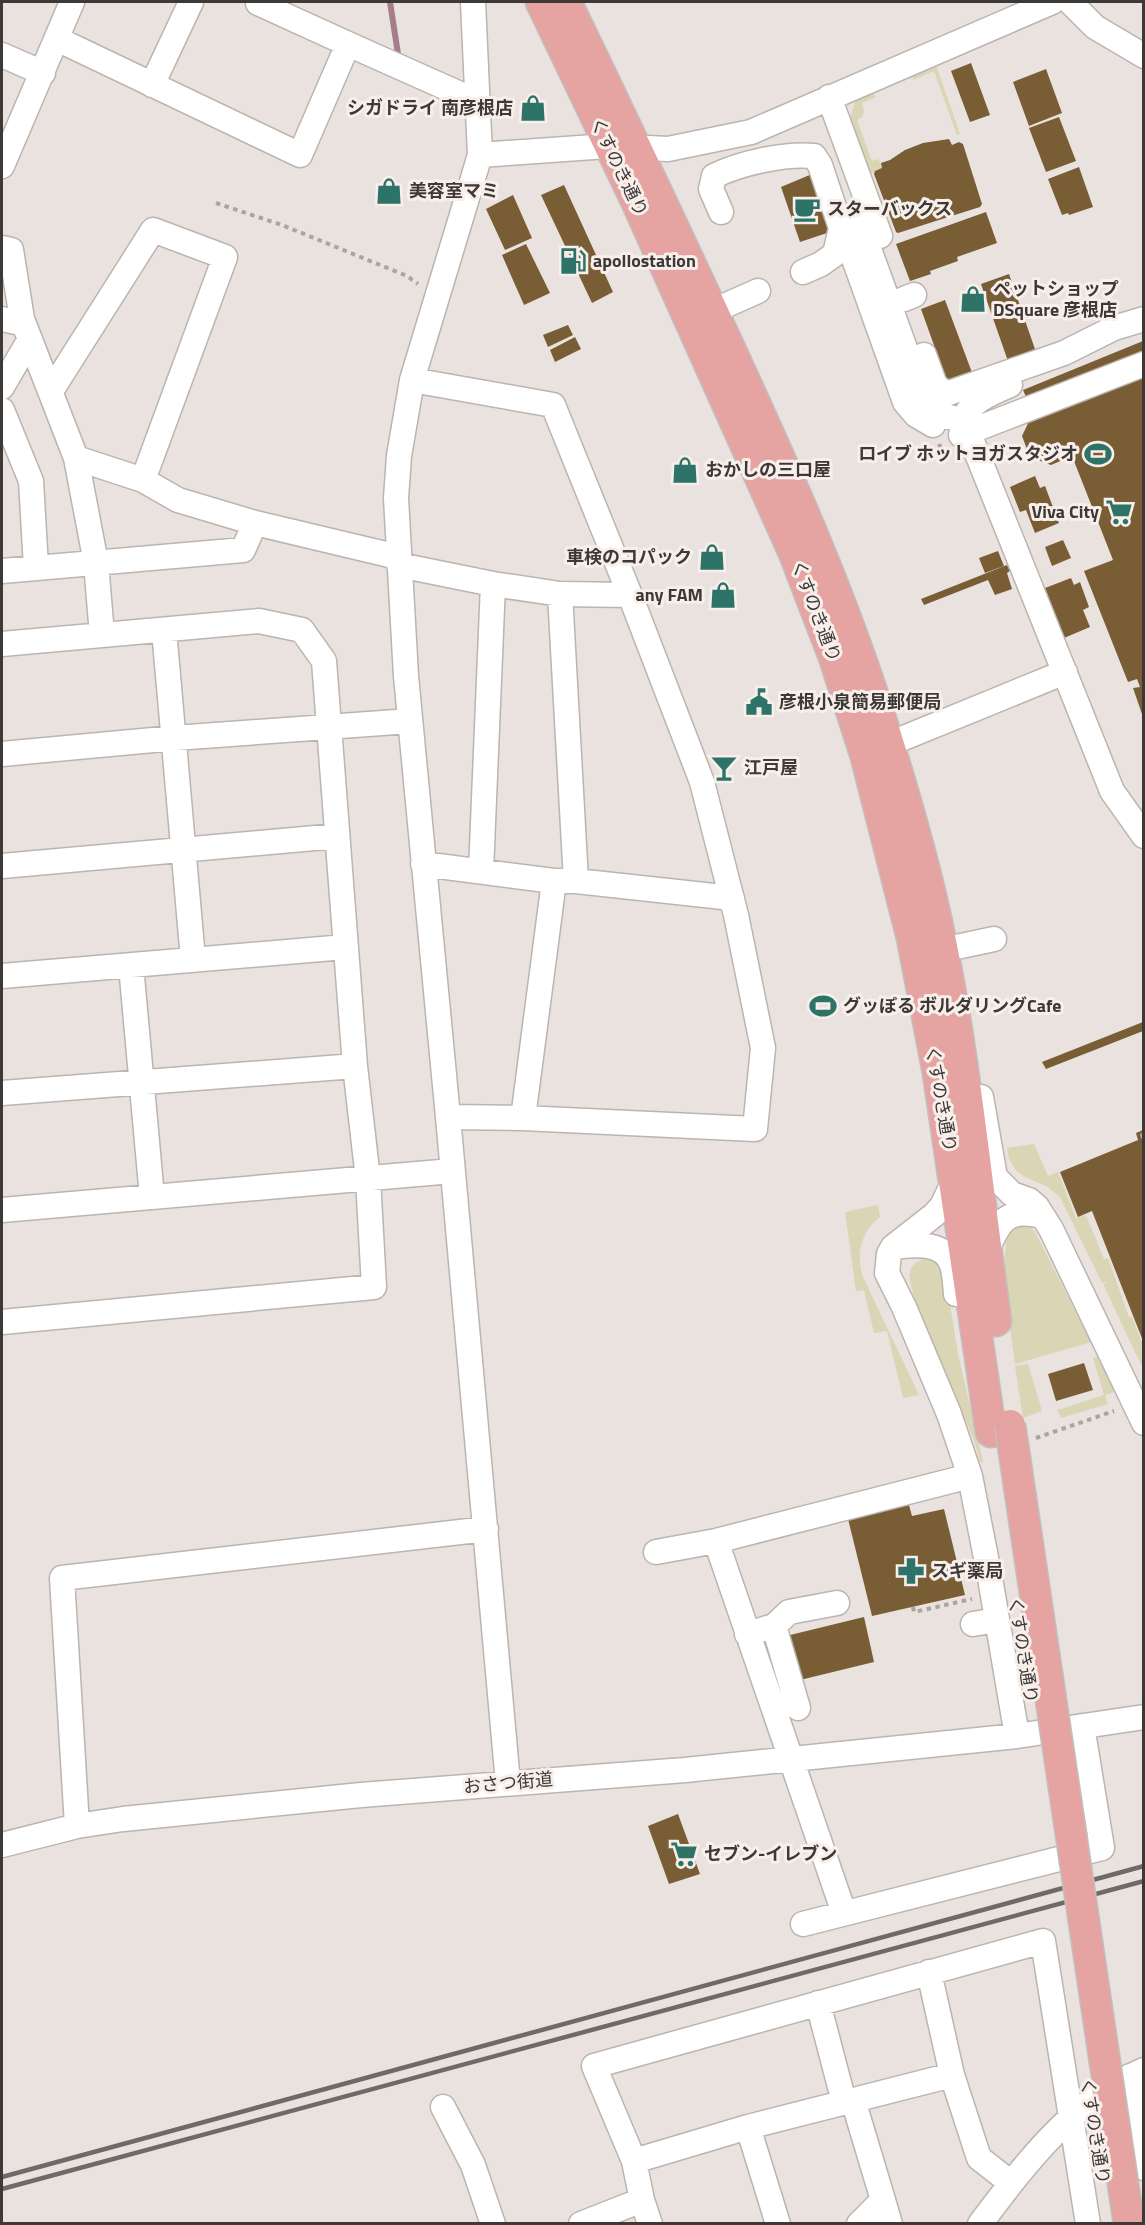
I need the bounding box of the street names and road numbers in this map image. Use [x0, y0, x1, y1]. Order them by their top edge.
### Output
street label: くすのき通り [584, 113, 655, 221]
street label: くすのき通り [785, 556, 848, 666]
street label: くすのき通り [919, 1044, 964, 1154]
street label: くすのき通り [1002, 1595, 1045, 1705]
street label: おさつ街道 [462, 1765, 554, 1800]
street label: くすのき通り [1074, 2076, 1117, 2186]

